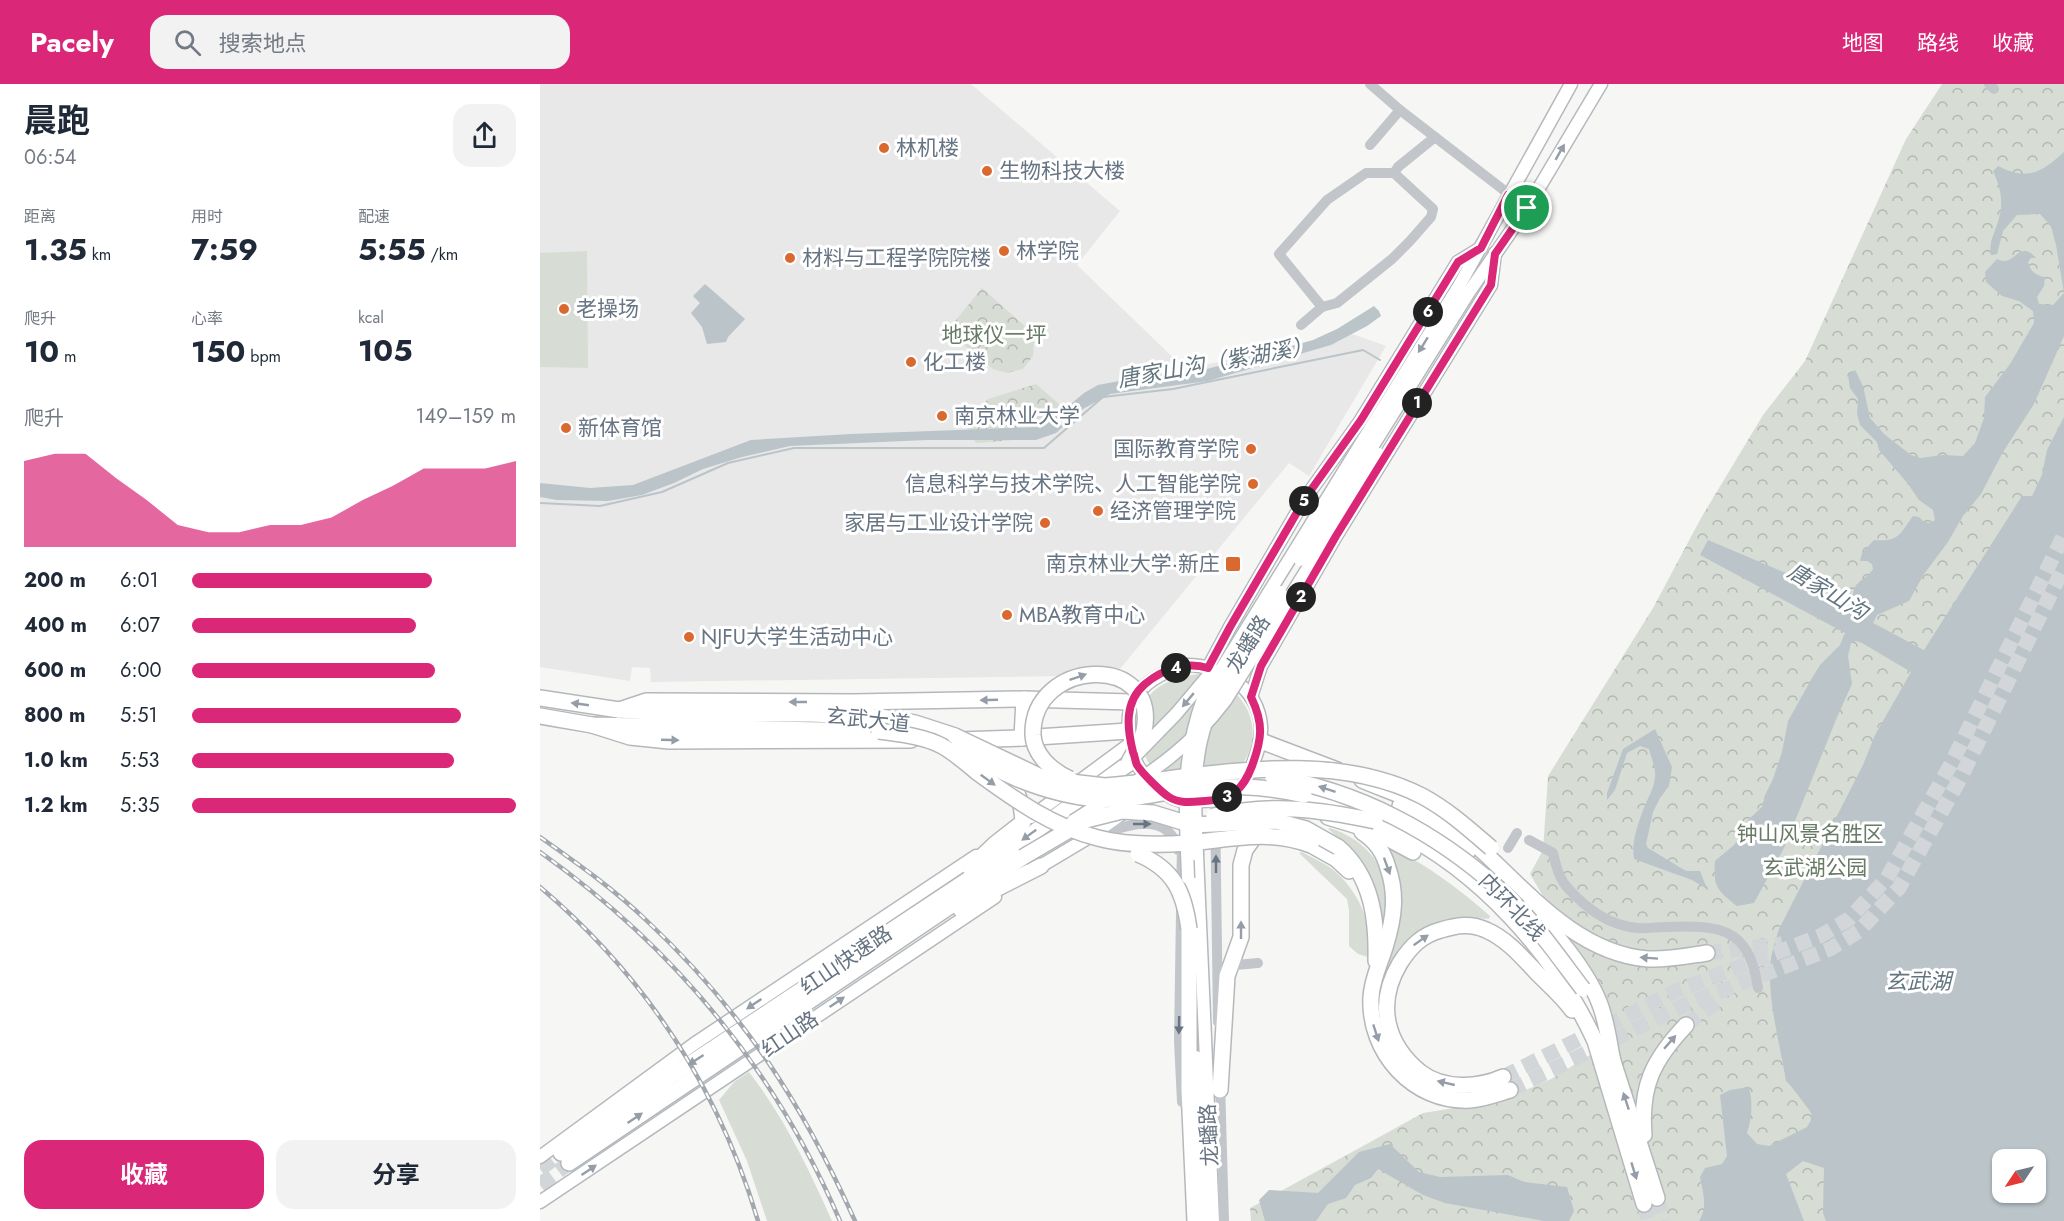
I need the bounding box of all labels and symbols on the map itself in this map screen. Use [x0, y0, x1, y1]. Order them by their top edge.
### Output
place label: 林机楼 [896, 133, 959, 163]
marker: 林机楼 [877, 141, 891, 155]
one-way arrow [1555, 144, 1566, 160]
place label: 生物科技大楼 [999, 156, 1125, 186]
marker: 生物科技大楼 [980, 164, 994, 178]
pin [1501, 182, 1552, 233]
place label: 林学院 [1016, 236, 1079, 266]
place label: 材料与工程学院院楼 [802, 243, 991, 273]
marker: 林学院 [997, 244, 1011, 258]
marker: 材料与工程学院院楼 [783, 251, 797, 265]
place label: 老操场 [576, 294, 639, 324]
pin: 6 [1413, 297, 1443, 327]
marker: 老操场 [557, 302, 571, 316]
park label: 地球仪一坪 [942, 320, 1047, 350]
water label: 唐家山沟（紫湖溪） [1115, 329, 1315, 395]
one-way arrow [1418, 337, 1429, 353]
place label: 化工楼 [923, 347, 986, 377]
marker: 化工楼 [904, 355, 918, 369]
pin: 1 [1402, 388, 1432, 418]
place label: 南京林业大学 [954, 401, 1080, 431]
marker: 南京林业大学 [935, 409, 949, 423]
place label: 新体育馆 [578, 413, 662, 443]
marker: 新体育馆 [559, 421, 573, 435]
place label: 国际教育学院 [1113, 434, 1239, 464]
marker: 国际教育学院 [1244, 442, 1258, 456]
place label: 信息科学与技术学院、人工智能学院 [905, 469, 1241, 499]
marker: 信息科学与技术学院、人工智能学院 [1246, 477, 1260, 491]
pin: 5 [1289, 486, 1319, 516]
place label: 经济管理学院 [1110, 496, 1236, 526]
marker: 经济管理学院 [1091, 504, 1105, 518]
place label: 家居与工业设计学院 [844, 508, 1033, 538]
marker: 家居与工业设计学院 [1038, 516, 1052, 530]
place label: 南京林业大学·新庄 [1046, 549, 1220, 579]
marker: 南京林业大学·新庄 [1224, 555, 1242, 573]
water label: 唐家山沟 [1782, 555, 1876, 628]
pin: 2 [1286, 582, 1316, 612]
place label: MBA教育中心 [1019, 600, 1145, 630]
marker: MBA教育中心 [1000, 608, 1014, 622]
street label: 龙蟠路 [1219, 609, 1277, 679]
place label: NJFU大学生活动中心 [701, 622, 893, 652]
marker: NJFU大学生活动中心 [682, 630, 696, 644]
pin: 4 [1161, 653, 1191, 683]
one-way arrow [1070, 672, 1088, 682]
one-way arrow [1182, 692, 1195, 707]
one-way arrow [980, 695, 999, 705]
one-way arrow [789, 697, 808, 707]
one-way arrow [570, 700, 589, 709]
street label: 玄武大道 [825, 701, 911, 739]
one-way arrow [660, 736, 679, 745]
one-way arrow [979, 774, 995, 786]
pin: 3 [1212, 782, 1242, 812]
one-way arrow [1318, 784, 1336, 793]
one-way arrow [1133, 819, 1152, 829]
park label: 钟山风景名胜区 [1737, 819, 1884, 849]
one-way arrow [1022, 829, 1037, 841]
park label: 玄武湖公园 [1763, 853, 1868, 883]
one-way arrow [1211, 854, 1221, 873]
one-way arrow [1382, 857, 1392, 875]
street label: 内环北线 [1472, 866, 1552, 948]
street label: 红山快速路 [794, 918, 898, 1002]
one-way arrow [1236, 921, 1246, 940]
one-way arrow [1413, 934, 1429, 946]
one-way arrow [1639, 954, 1658, 963]
water label: 玄武湖 [1885, 965, 1954, 997]
one-way arrow [829, 996, 845, 1008]
one-way arrow [745, 998, 762, 1009]
street label: 红山路 [755, 1004, 825, 1064]
one-way arrow [1174, 1016, 1184, 1035]
one-way arrow [1372, 1024, 1382, 1042]
one-way arrow [1663, 1034, 1677, 1049]
one-way arrow [688, 1054, 704, 1065]
one-way arrow [1437, 1077, 1455, 1087]
one-way arrow [1621, 1092, 1631, 1110]
street label: 龙蟠路 [1192, 1103, 1226, 1167]
one-way arrow [626, 1113, 643, 1124]
north arrow [1992, 1149, 2046, 1203]
one-way arrow [1630, 1162, 1639, 1180]
one-way arrow [580, 1164, 596, 1176]

